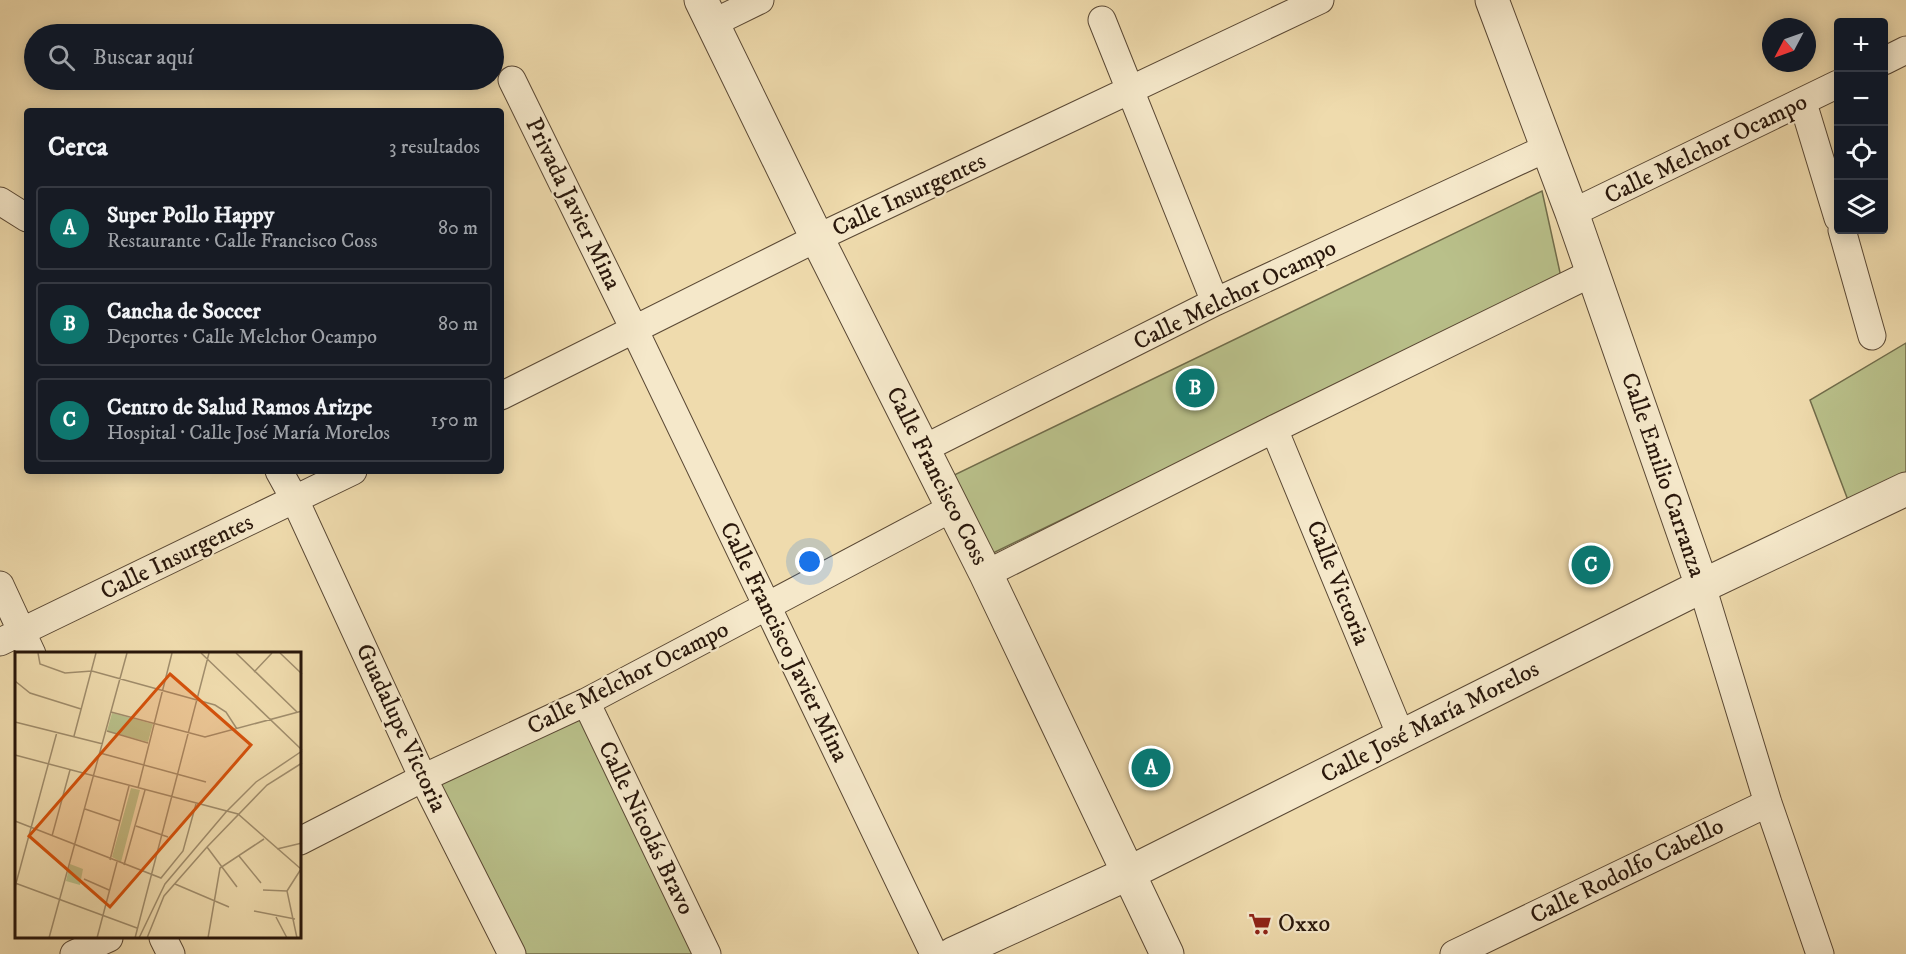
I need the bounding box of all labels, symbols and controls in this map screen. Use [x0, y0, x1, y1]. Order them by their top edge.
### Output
north arrow [1762, 18, 1816, 72]
map controls [1834, 18, 1888, 234]
button: + [1834, 18, 1888, 72]
search box [24, 24, 504, 90]
icon: search [45, 41, 78, 74]
text: Buscar aquí [93, 44, 193, 71]
button: − [1834, 72, 1888, 126]
street label: Calle Melchor Ocampo [1600, 87, 1812, 211]
street label: Privada Javier Mina [518, 113, 628, 296]
button: locate [1834, 126, 1888, 180]
text: Cerca [48, 131, 108, 164]
text: 3 resultados [389, 135, 480, 160]
street label: Calle Insurgentes [827, 146, 991, 244]
button: layers [1834, 180, 1888, 234]
text: Super Pollo Happy [107, 202, 274, 229]
text: A [63, 216, 76, 241]
text: 80 m [438, 216, 478, 241]
text: Restaurante · Calle Francisco Coss [107, 229, 377, 254]
street label: Calle Melchor Ocampo [1129, 233, 1341, 357]
text: Cancha de Soccer [107, 298, 261, 325]
text: B [63, 312, 76, 337]
text: 80 m [438, 312, 478, 337]
text: Deportes · Calle Melchor Ocampo [107, 325, 377, 350]
pin: B [1176, 366, 1214, 410]
street label: Calle Emilio Carranza [1614, 369, 1712, 582]
street label: Calle Francisco Coss [879, 382, 995, 570]
text: Centro de Salud Ramos Arizpe [107, 394, 372, 421]
text: C [63, 408, 76, 433]
text: 150 m [431, 408, 478, 433]
text: Hospital · Calle José María Morelos [107, 421, 390, 446]
street label: Calle Insurgentes [96, 507, 258, 607]
street label: Calle Victoria [1299, 516, 1377, 650]
street label: Calle Francisco Javier Mina [713, 517, 856, 768]
pin: C [1572, 542, 1610, 588]
your location [795, 547, 824, 576]
street label: Calle Melchor Ocampo [522, 614, 734, 742]
street label: Guadalupe Victoria [349, 639, 454, 818]
inset map [15, 652, 302, 939]
street label: Calle José María Morelos [1316, 654, 1544, 790]
street label: Calle Nicolás Bravo [591, 736, 701, 920]
pin: A [1132, 746, 1170, 790]
street label: Calle Rodolfo Cabello [1525, 811, 1729, 931]
place label: Oxxo [1278, 909, 1330, 939]
supermarket icon: Oxxo [1247, 911, 1273, 937]

